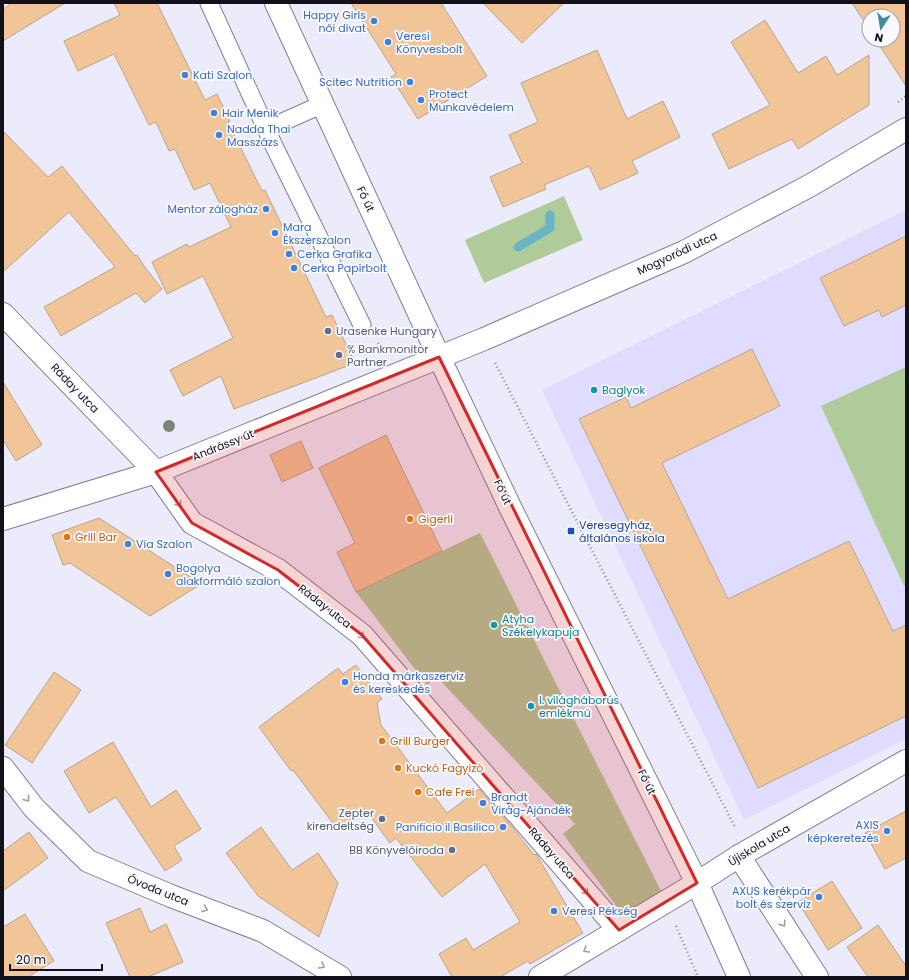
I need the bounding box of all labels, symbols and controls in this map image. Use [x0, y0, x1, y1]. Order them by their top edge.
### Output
place label: Happy Girls női divat [303, 7, 366, 36]
north arrow [861, 8, 901, 48]
marker: Happy Girls női divat [369, 16, 379, 26]
place label: Veresi Könyvesbolt [396, 28, 463, 57]
text: N [873, 29, 885, 46]
marker: Veresi Könyvesbolt [383, 37, 393, 47]
place label: Kati Szalon [193, 67, 252, 83]
marker: Kati Szalon [180, 70, 190, 80]
place label: Scitec Nutrition [319, 74, 402, 90]
marker: Scitec Nutrition [405, 77, 415, 87]
place label: Protect Munkavédelem [429, 86, 514, 115]
marker: Protect Munkavédelem [416, 95, 426, 105]
place label: Hair Menik [222, 105, 279, 121]
marker: Hair Menik [209, 108, 219, 118]
place label: Nadda Thai Masszázs [227, 121, 291, 150]
marker: Nadda Thai Masszázs [214, 130, 224, 140]
street label: Fő út [353, 184, 379, 214]
place label: Mentor zálogház [167, 201, 258, 217]
marker: Mentor zálogház [261, 204, 271, 214]
place label: Mara Ékszerszalon [283, 219, 351, 248]
street label: Mogyoródi utca [634, 227, 720, 279]
marker: Mara Ékszerszalon [270, 228, 280, 238]
place label: Cerka Grafika [297, 246, 372, 262]
marker: Cerka Grafika [284, 249, 294, 259]
place label: Cerka Papírbolt [302, 260, 387, 276]
marker: Cerka Papírbolt [289, 263, 299, 273]
place label: Urasenke Hungary [336, 323, 438, 339]
marker: Urasenke Hungary [323, 326, 333, 336]
place label: % Bankmonitor Partner [347, 341, 428, 370]
marker: % Bankmonitor Partner [334, 350, 344, 360]
street label: Ráday utca [47, 360, 103, 416]
place label: Baglyok [602, 382, 646, 398]
marker: Baglyok [589, 385, 599, 395]
street label: Andrássy út [190, 425, 256, 465]
street label: Fő út [490, 477, 516, 507]
one-way arrow [174, 499, 181, 506]
place label: Gigerli [418, 511, 453, 527]
marker: Gigerli [405, 514, 415, 524]
place label: Veresegyház, általános iskola [579, 517, 665, 546]
marker: Veresegyház, általános iskola [566, 526, 576, 536]
place label: Grill Bar [75, 529, 117, 545]
marker: Grill Bar [62, 532, 72, 542]
place label: Via Szalon [136, 536, 192, 552]
marker: Via Szalon [123, 539, 133, 549]
place label: Bogolya alakformáló szalon [176, 560, 280, 589]
marker: Bogolya alakformáló szalon [163, 569, 173, 579]
street label: Ráday utca [295, 580, 355, 632]
place label: Atyha Székelykapuja [502, 611, 579, 640]
marker: Atyha Székelykapuja [489, 620, 499, 630]
one-way arrow [357, 631, 365, 639]
place label: Honda márkaszerviz és kereskedés [353, 668, 464, 697]
marker: Honda márkaszerviz és kereskedés [340, 677, 350, 687]
place label: I. világháborús emlékmű [539, 692, 620, 721]
marker: I. világháborús emlékmű [526, 701, 536, 711]
place label: Grill Burger [390, 733, 450, 749]
marker: Grill Burger [377, 736, 387, 746]
place label: Kuckó Fagyizó [406, 760, 483, 776]
marker: Kuckó Fagyizó [393, 763, 403, 773]
street label: Fő út [634, 767, 660, 797]
place label: Cafe Frei [426, 784, 475, 800]
marker: Cafe Frei [413, 787, 423, 797]
place label: Brandt Virág-Ajándék [491, 789, 571, 818]
one-way arrow [22, 795, 29, 802]
marker: Brandt Virág-Ajándék [478, 798, 488, 808]
place label: Zepter kirendeltség [307, 805, 374, 834]
marker: Zepter kirendeltség [377, 814, 387, 824]
place label: AXIS képkeretezés [807, 817, 879, 846]
place label: Panificio il Basilico [396, 819, 495, 835]
street label: Újiskola utca [725, 820, 793, 870]
marker: Panificio il Basilico [498, 822, 508, 832]
street label: Ráday utca [525, 824, 579, 882]
marker: AXIS képkeretezés [882, 826, 892, 836]
place label: BB Könyvelőiroda [349, 842, 444, 858]
marker: BB Könyvelőiroda [447, 845, 457, 855]
street label: Óvoda utca [125, 870, 191, 910]
place label: AXUS kerékpár bolt és szerviz [732, 883, 811, 912]
one-way arrow [581, 887, 588, 894]
marker: AXUS kerékpár bolt és szerviz [814, 892, 824, 902]
place label: Veresi Pékség [562, 903, 637, 919]
one-way arrow [202, 905, 209, 913]
marker: Veresi Pékség [549, 906, 559, 916]
one-way arrow [778, 920, 785, 927]
one-way arrow [583, 945, 590, 952]
scale bar [10, 946, 102, 972]
text: 20 m [16, 951, 46, 968]
one-way arrow [318, 961, 325, 968]

